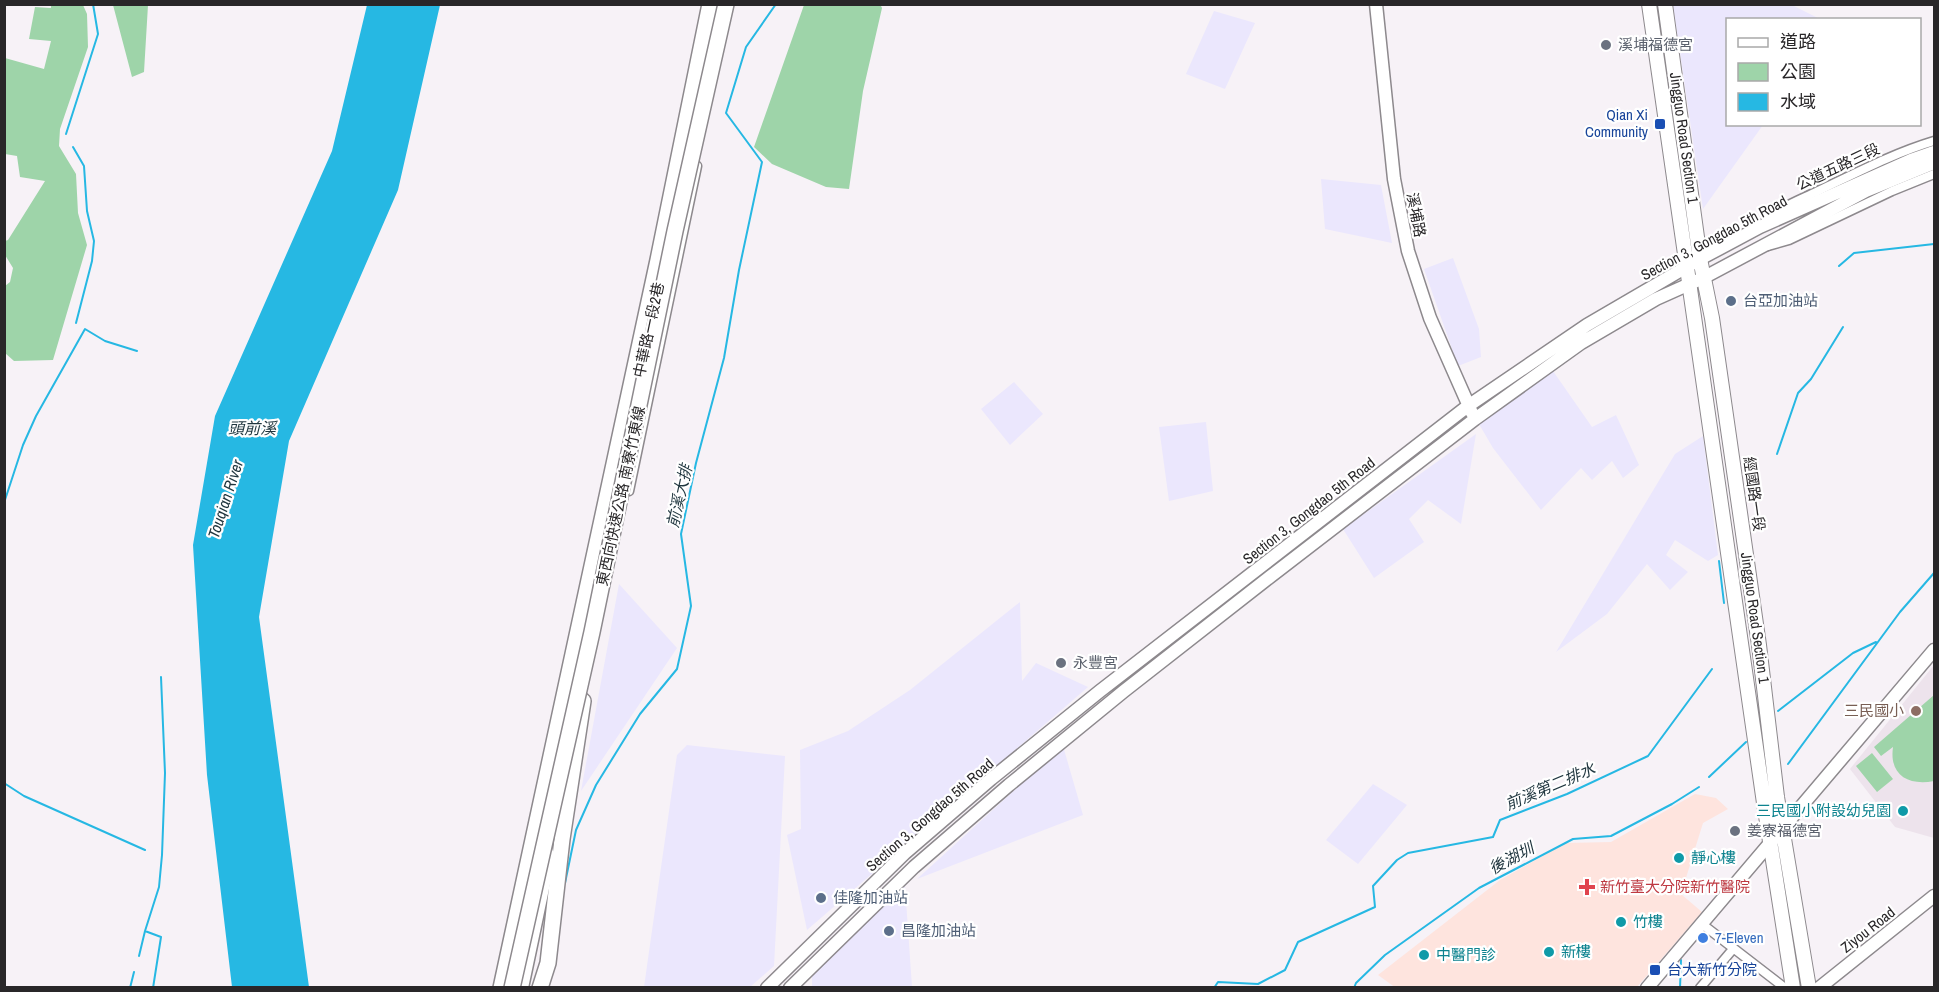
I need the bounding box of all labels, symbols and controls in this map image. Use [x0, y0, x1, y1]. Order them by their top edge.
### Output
legend [1726, 18, 1921, 126]
text: 道路 [1780, 29, 1816, 54]
place label: 溪埔福德宮 [1618, 34, 1693, 55]
marker: 溪埔福德宮 [1599, 38, 1613, 52]
text: 公園 [1780, 59, 1816, 84]
street label: Jingguo Road Section 1 [1665, 71, 1704, 205]
text: 水域 [1780, 89, 1816, 114]
place label: Qian Xi Community [1585, 104, 1649, 142]
marker: Qian Xi Community [1653, 117, 1667, 131]
street label: 公道五路三段 [1793, 138, 1883, 195]
street label: Section 3, Gongdao 5th Road [1637, 190, 1791, 285]
street label: 溪埔路 [1402, 191, 1431, 239]
street label: 中華路一段2巷 [628, 280, 669, 379]
place label: 台亞加油站 [1743, 290, 1818, 311]
marker: 台亞加油站 [1724, 294, 1738, 308]
street label: 東西向快速公路 南寮竹東線 [591, 404, 650, 588]
water label: 頭前溪 [228, 417, 278, 439]
street label: Section 3, Gongdao 5th Road [1238, 452, 1379, 569]
street label: 經國路一段 [1739, 455, 1770, 533]
water label: Touqian River [202, 456, 248, 541]
water label: 前溪大排 [661, 460, 697, 530]
street label: Jingguo Road Section 1 [1736, 551, 1775, 685]
place label: 永豐宮 [1073, 652, 1118, 673]
marker: 永豐宮 [1054, 656, 1068, 670]
place label: 三民國小 [1844, 700, 1904, 721]
marker: 三民國小 [1909, 704, 1923, 718]
street label: Section 3, Gongdao 5th Road [861, 753, 998, 876]
water label: 前溪第二排水 [1502, 757, 1599, 815]
place label: 三民國小附設幼兒園 [1756, 800, 1891, 821]
marker: 三民國小附設幼兒園 [1896, 804, 1910, 818]
place label: 姜寮福德宮 [1747, 820, 1822, 841]
marker: 姜寮福德宮 [1728, 824, 1742, 838]
water label: 後湖圳 [1485, 836, 1539, 879]
place label: 靜心樓 [1691, 847, 1736, 868]
marker: 靜心樓 [1672, 851, 1686, 865]
place label: 新竹臺大分院新竹醫院 [1600, 876, 1750, 897]
marker: 新竹臺大分院新竹醫院 [1578, 878, 1596, 896]
place label: 佳隆加油站 [833, 887, 908, 908]
marker: 佳隆加油站 [814, 891, 828, 905]
street label: Ziyou Road [1836, 902, 1899, 957]
place label: 竹樓 [1633, 911, 1663, 932]
marker: 竹樓 [1614, 915, 1628, 929]
place label: 昌隆加油站 [901, 920, 976, 941]
marker: 昌隆加油站 [882, 924, 896, 938]
place label: 7-Eleven [1715, 927, 1764, 948]
marker: 7-Eleven [1696, 931, 1710, 945]
place label: 新樓 [1561, 941, 1591, 962]
place label: 中醫門診 [1436, 944, 1496, 965]
marker: 新樓 [1542, 945, 1556, 959]
marker: 中醫門診 [1417, 948, 1431, 962]
place label: 台大新竹分院 [1667, 959, 1757, 980]
marker: 台大新竹分院 [1648, 963, 1662, 977]

